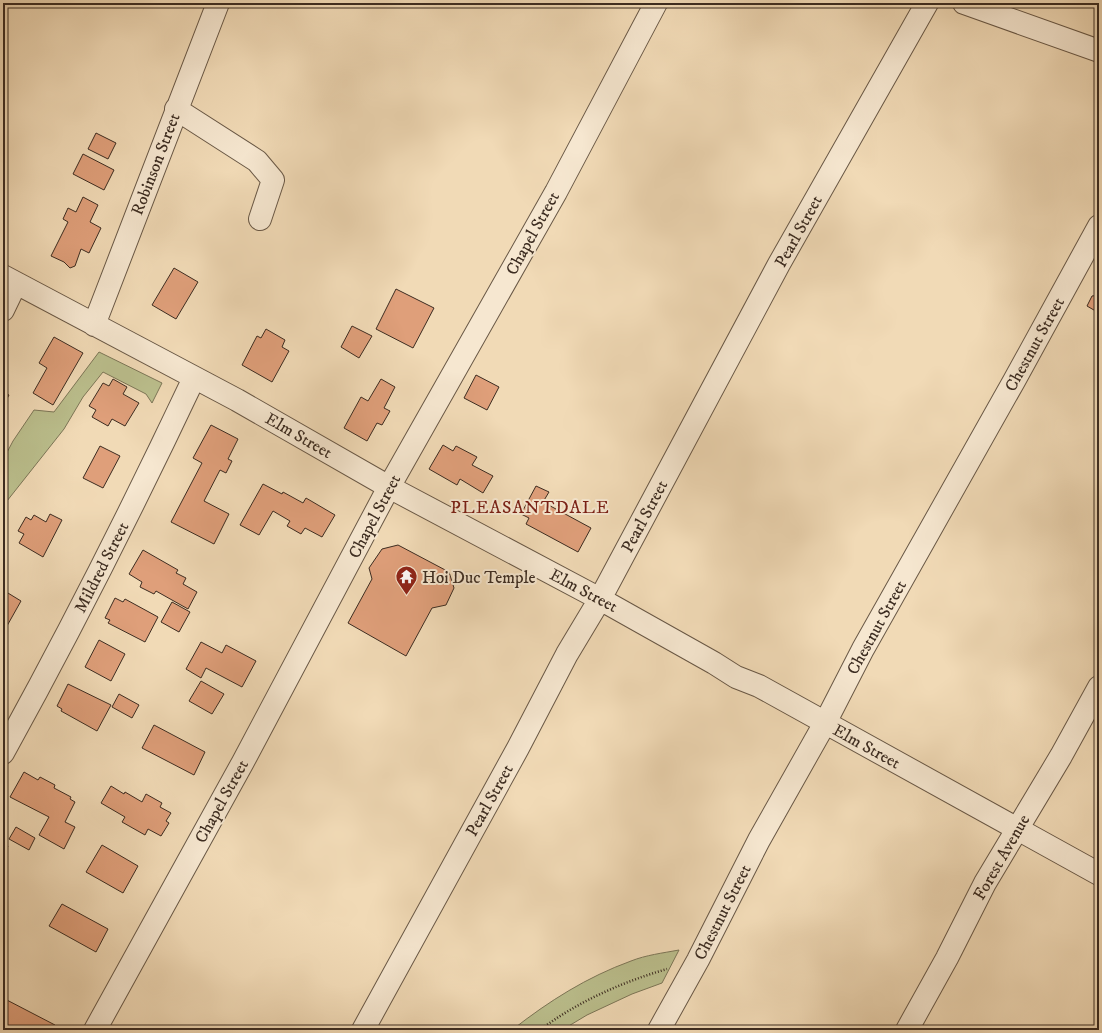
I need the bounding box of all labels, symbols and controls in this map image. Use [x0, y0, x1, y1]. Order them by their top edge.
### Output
street label: Robinson Street [126, 110, 186, 218]
street label: Chapel Street [501, 187, 565, 279]
street label: Pearl Street [770, 191, 828, 271]
street label: Chestnut Street [1000, 293, 1070, 396]
street label: Elm Street [261, 408, 336, 464]
street label: Chapel Street [344, 470, 406, 562]
street label: Pearl Street [617, 476, 673, 557]
district label: PLEASANTDALE [450, 497, 610, 519]
street label: Mildred Street [70, 518, 134, 617]
temple icon: Hoi Duc Temple [393, 564, 419, 597]
street label: Elm Street [546, 564, 622, 618]
place label: Hoi Duc Temple [422, 567, 536, 589]
street label: Chestnut Street [842, 576, 912, 679]
street label: Elm Street [829, 719, 905, 775]
street label: Chapel Street [190, 755, 254, 847]
street label: Pearl Street [461, 760, 519, 840]
street label: Forest Avenue [969, 811, 1035, 904]
street label: Chestnut Street [689, 860, 757, 964]

